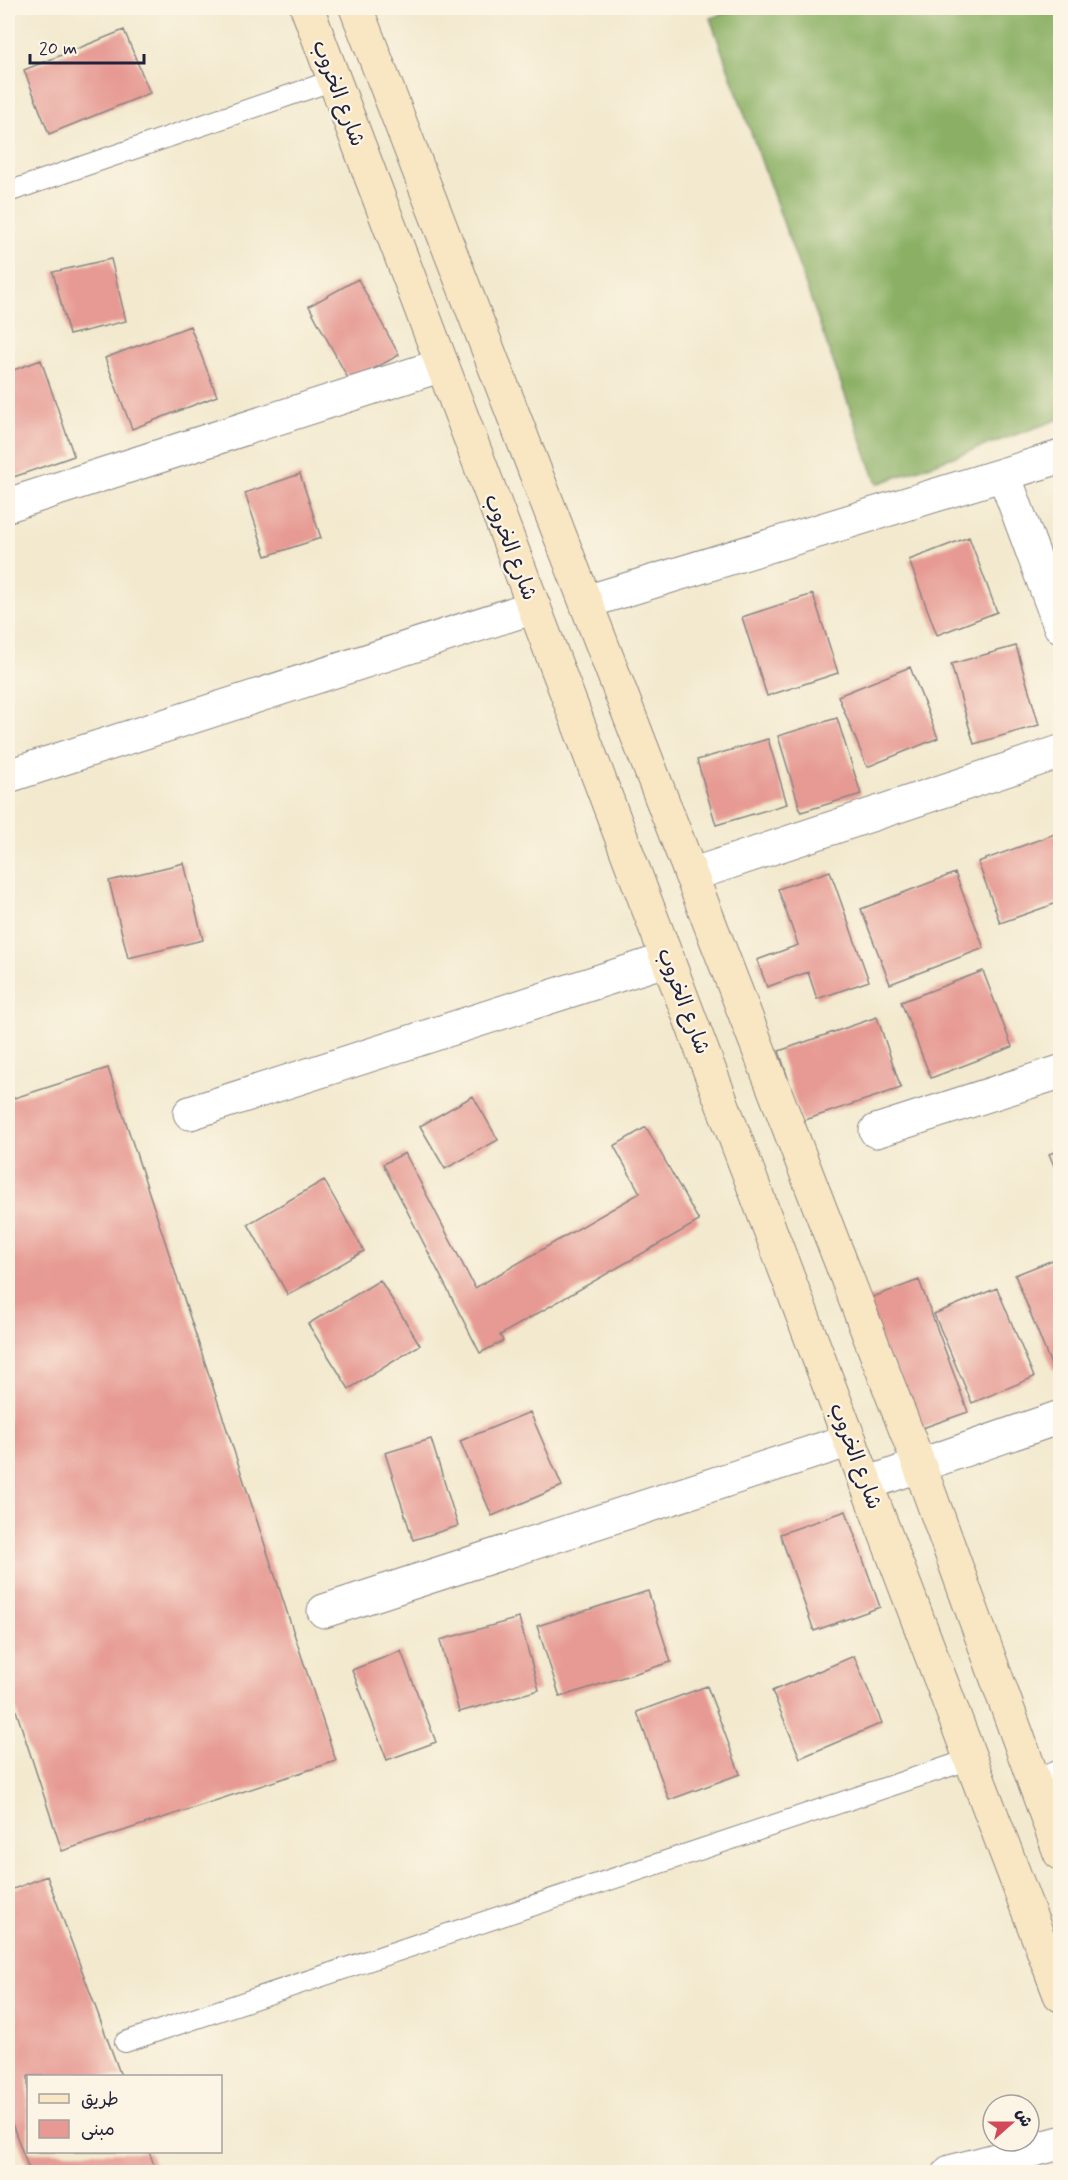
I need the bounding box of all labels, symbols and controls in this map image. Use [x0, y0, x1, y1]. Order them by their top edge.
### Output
scale bar [30, 27, 144, 65]
street label: شارع الخروب [305, 36, 371, 151]
text: 20 m [39, 37, 77, 61]
street label: شارع الخروب [477, 490, 543, 605]
street label: شارع الخروب [650, 944, 716, 1059]
street label: شارع الخروب [822, 1399, 888, 1514]
legend [27, 2075, 222, 2153]
text: طريق [81, 2088, 119, 2112]
north arrow [981, 2093, 1041, 2153]
text: ش [1011, 2106, 1037, 2130]
text: مبنى [81, 2118, 115, 2142]

